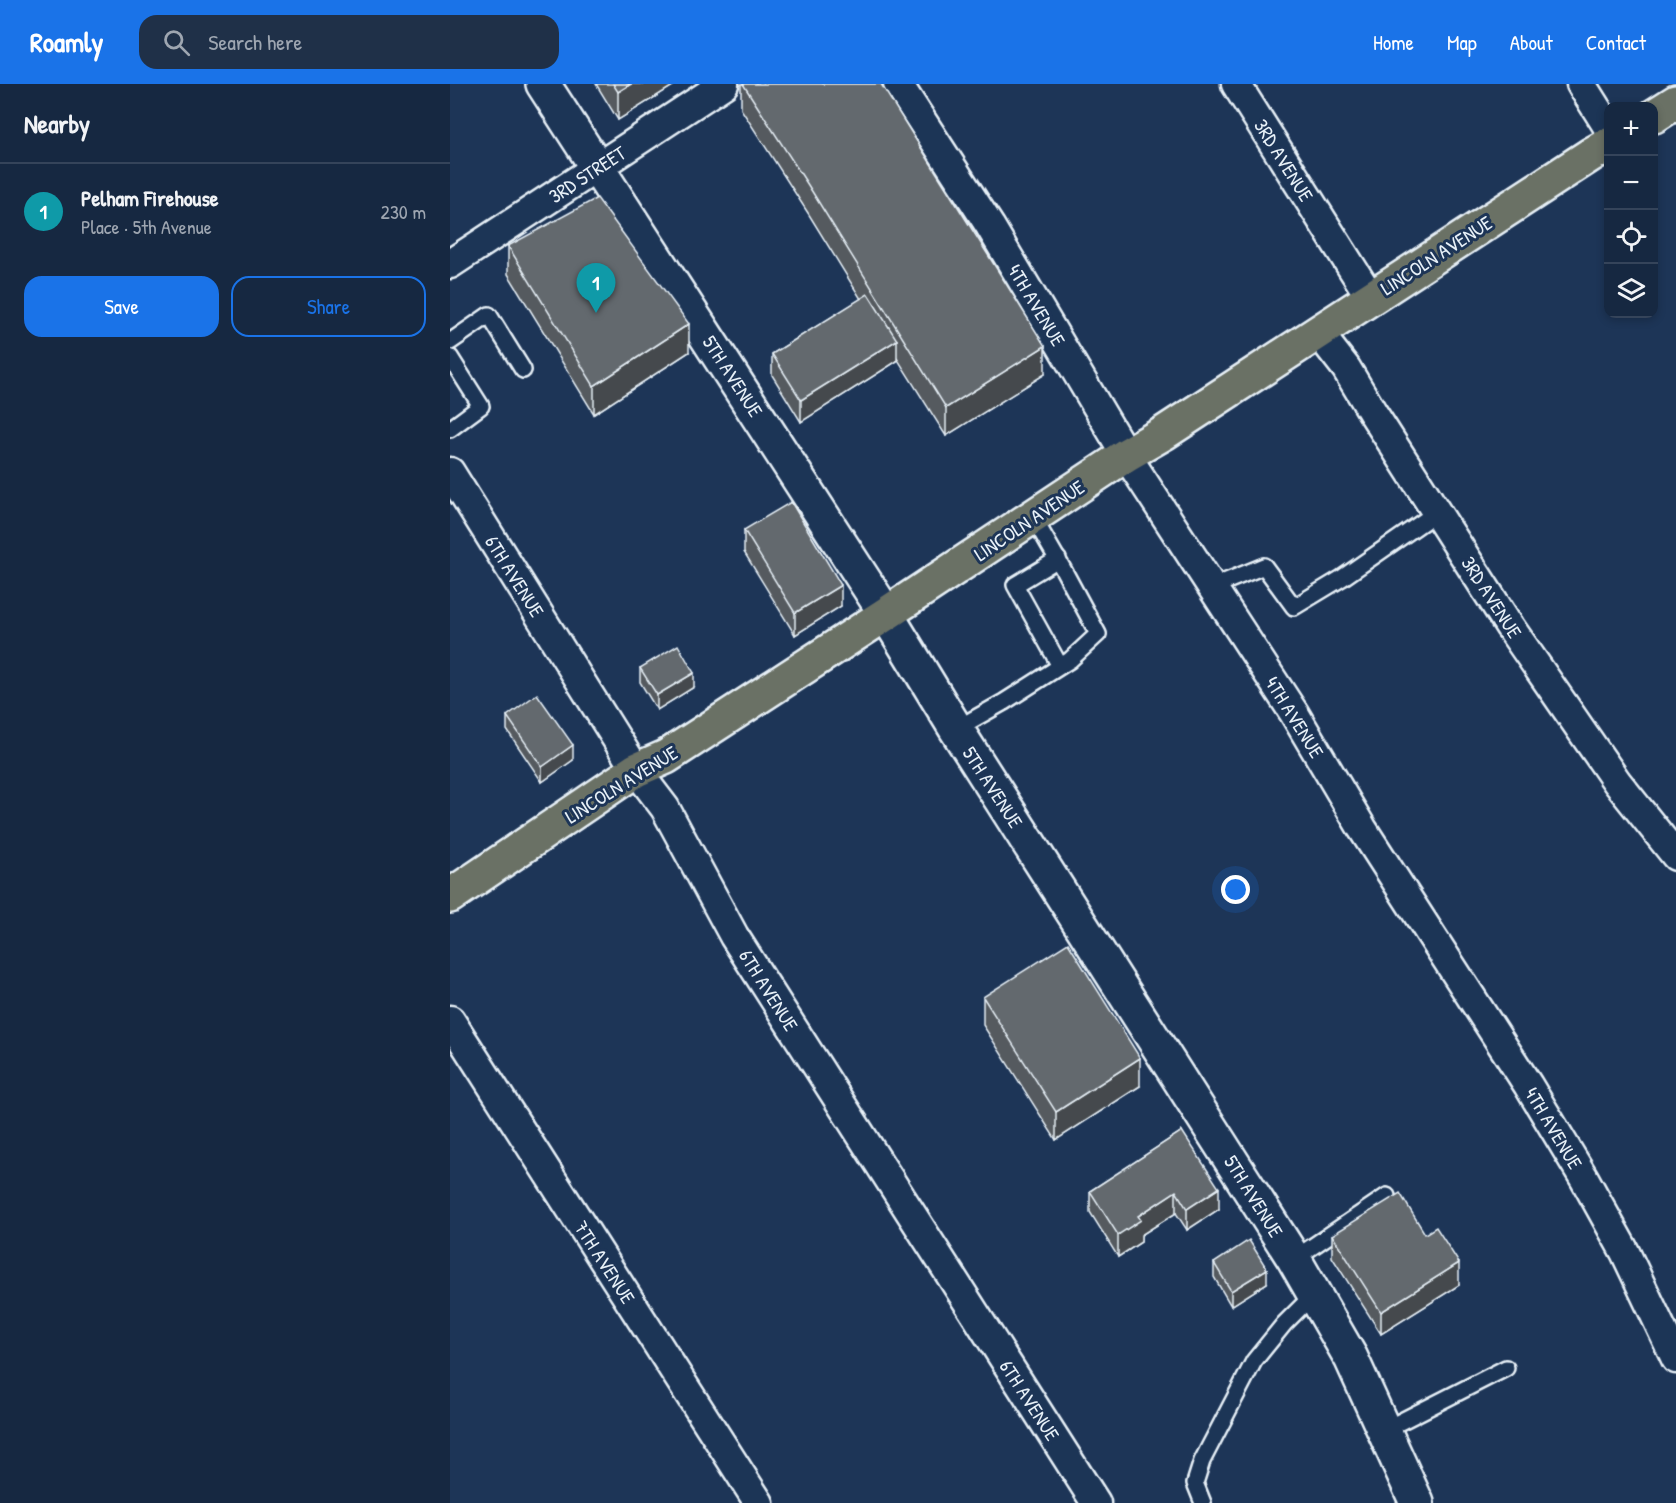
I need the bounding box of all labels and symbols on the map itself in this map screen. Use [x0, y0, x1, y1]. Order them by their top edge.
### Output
street label: 3RD AVENUE [1248, 114, 1320, 206]
street label: 3RD STREET [543, 139, 631, 209]
street label: LINCOLN AVENUE [1375, 209, 1497, 301]
street label: 4TH AVENUE [1002, 259, 1072, 351]
pin: 1 [576, 264, 616, 313]
street label: 5TH AVENUE [697, 330, 769, 422]
street label: LINCOLN AVENUE [968, 473, 1090, 567]
street label: 6TH AVENUE [479, 530, 551, 622]
street label: 3RD AVENUE [1455, 551, 1529, 643]
street label: 4TH AVENUE [1259, 671, 1331, 763]
street label: LINCOLN AVENUE [560, 739, 682, 829]
street label: 5TH AVENUE [957, 741, 1029, 833]
your location [1221, 875, 1250, 904]
street label: 6TH AVENUE [733, 944, 805, 1036]
street label: 4TH AVENUE [1519, 1082, 1589, 1174]
street label: 5TH AVENUE [1218, 1150, 1290, 1242]
street label: 7TH AVENUE [568, 1215, 642, 1309]
street label: 6TH AVENUE [994, 1354, 1066, 1446]

